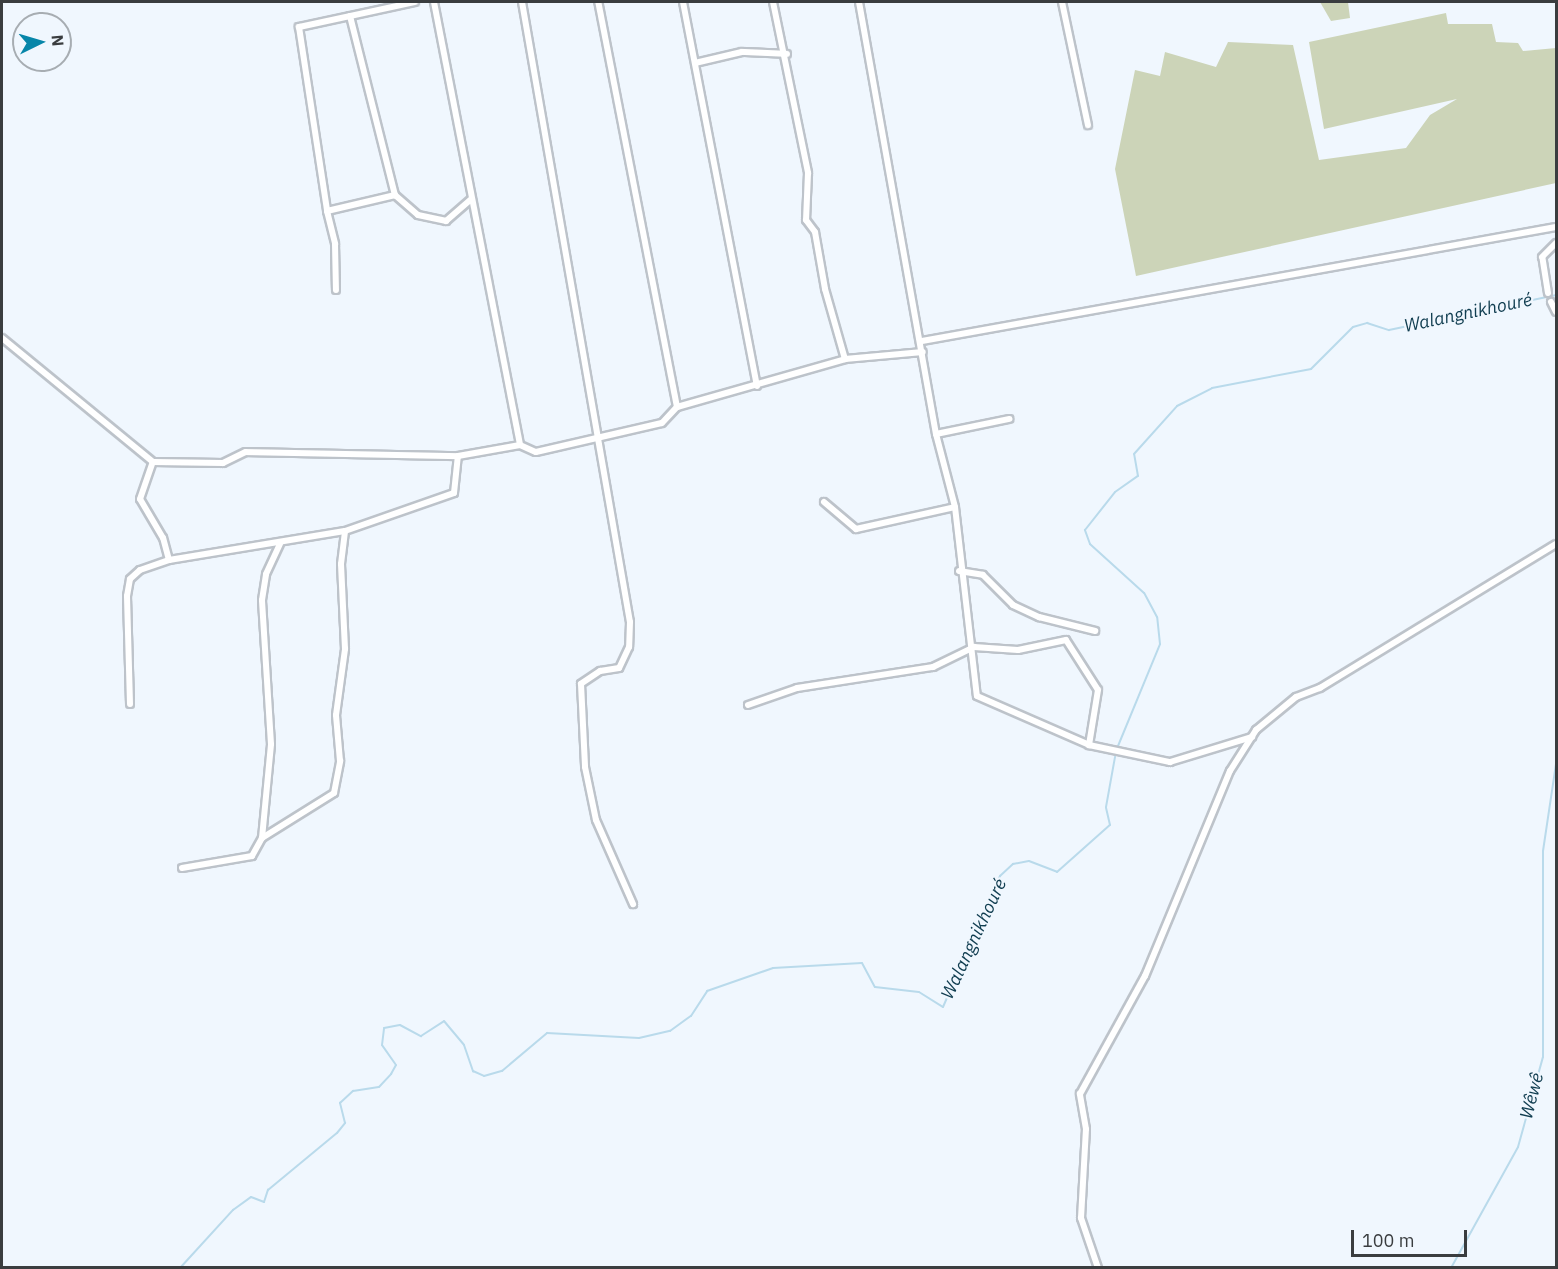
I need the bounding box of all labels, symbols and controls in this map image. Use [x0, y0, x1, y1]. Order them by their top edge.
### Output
north arrow [12, 12, 72, 72]
text: N [47, 34, 68, 47]
water label: Walangnikhouré [1402, 289, 1534, 337]
water label: Walangnikhouré [937, 875, 1011, 1003]
water label: Wêwê [1516, 1071, 1548, 1121]
scale bar [1354, 1218, 1470, 1256]
text: 100 m [1362, 1229, 1414, 1252]

